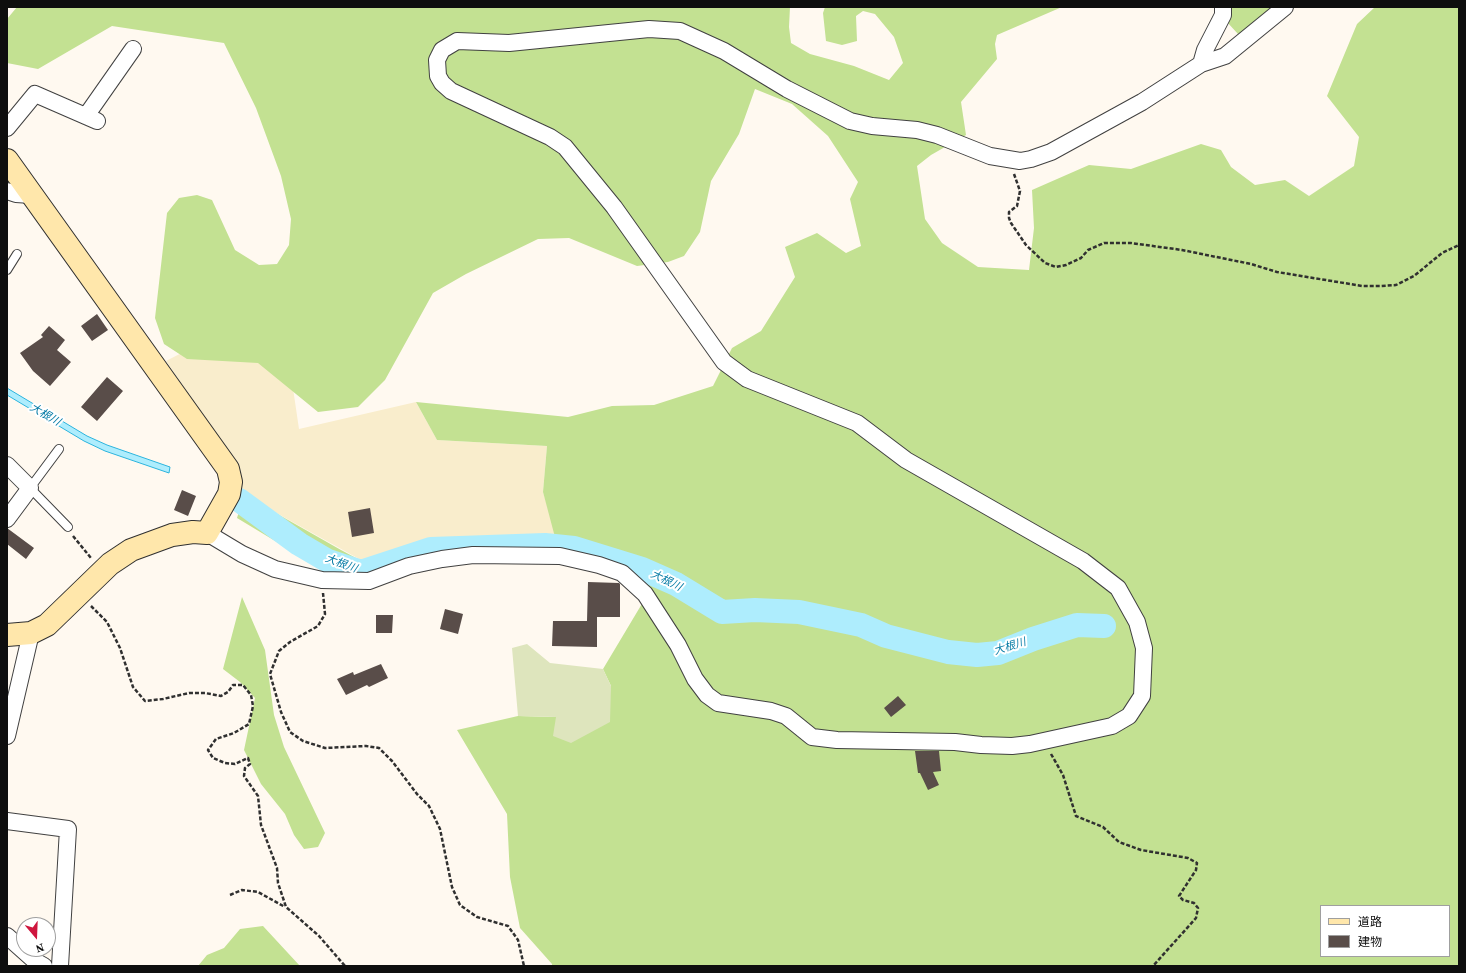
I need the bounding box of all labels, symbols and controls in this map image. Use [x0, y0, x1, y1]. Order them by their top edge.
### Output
water label: 大根川 [27, 401, 63, 429]
water label: 大根川 [323, 552, 359, 576]
water label: 大根川 [648, 568, 684, 594]
water label: 大根川 [992, 636, 1028, 658]
legend [1320, 905, 1450, 957]
text: 道路 [1358, 914, 1382, 930]
north arrow [16, 917, 56, 957]
text: 建物 [1358, 934, 1382, 950]
text: N [34, 939, 46, 956]

